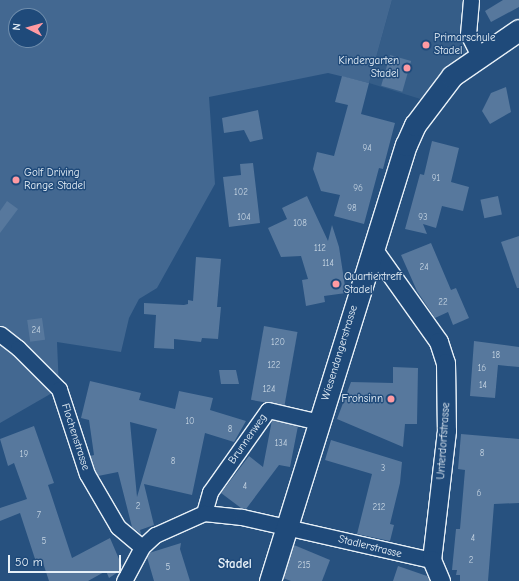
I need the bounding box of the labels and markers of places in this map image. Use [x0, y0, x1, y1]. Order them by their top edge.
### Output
place label: Primarschule Stadel [434, 32, 495, 58]
marker: Primarschule Stadel [421, 40, 431, 50]
place label: Kindergarten Stadel [339, 55, 399, 81]
marker: Kindergarten Stadel [402, 63, 412, 73]
place label: Golf Driving Range Stadel [24, 167, 86, 193]
marker: Golf Driving Range Stadel [11, 175, 21, 185]
place label: Quartiertreff Stadel [344, 271, 402, 297]
marker: Quartiertreff Stadel [331, 279, 341, 289]
place label: Frohsinn [342, 392, 383, 406]
marker: Frohsinn [386, 394, 396, 404]

